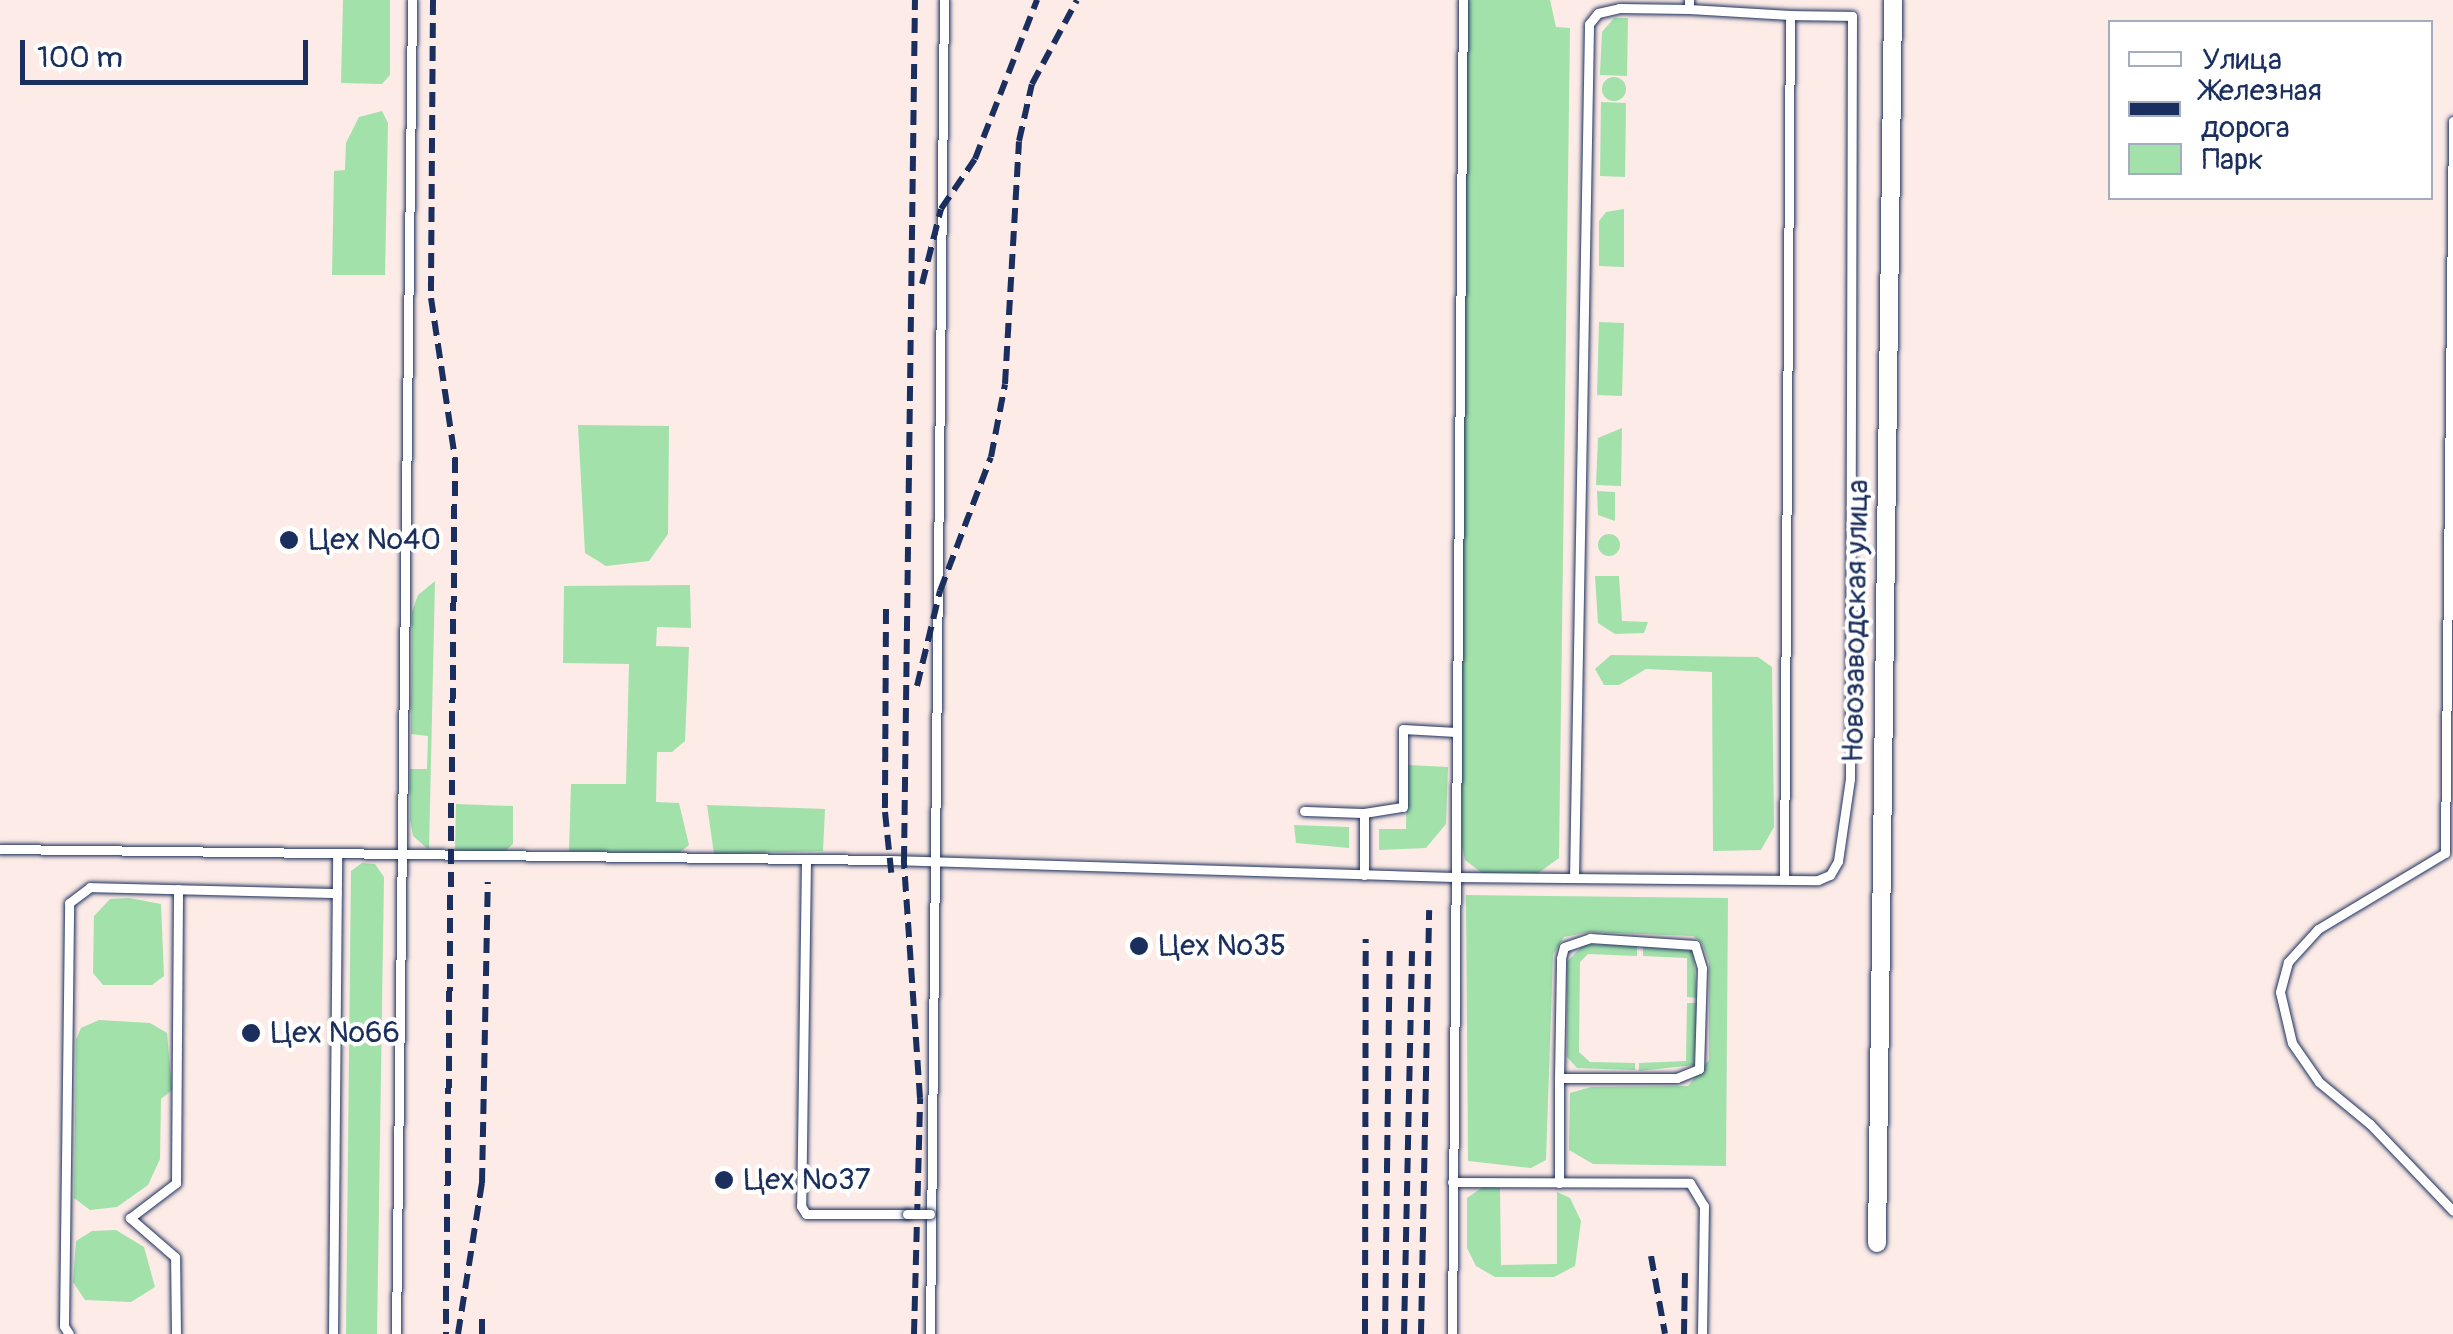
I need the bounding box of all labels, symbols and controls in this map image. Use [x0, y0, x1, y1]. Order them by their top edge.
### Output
scale bar [25, 20, 312, 82]
legend [2108, 20, 2433, 200]
text: 100 m [37, 39, 123, 76]
text: Улица [2202, 41, 2282, 78]
text: Железная дорога [2201, 72, 2322, 146]
text: Парк [2202, 141, 2264, 178]
street label: Новозаводская улица [1836, 479, 1876, 763]
place label: Цех №40 [309, 522, 441, 558]
marker: Цех №40 [278, 529, 300, 551]
place label: Цех №35 [1159, 928, 1286, 964]
marker: Цех №35 [1128, 935, 1150, 957]
place label: Цех №66 [271, 1015, 400, 1051]
marker: Цех №66 [240, 1022, 262, 1044]
place label: Цех №37 [744, 1162, 871, 1198]
marker: Цех №37 [713, 1169, 735, 1191]

